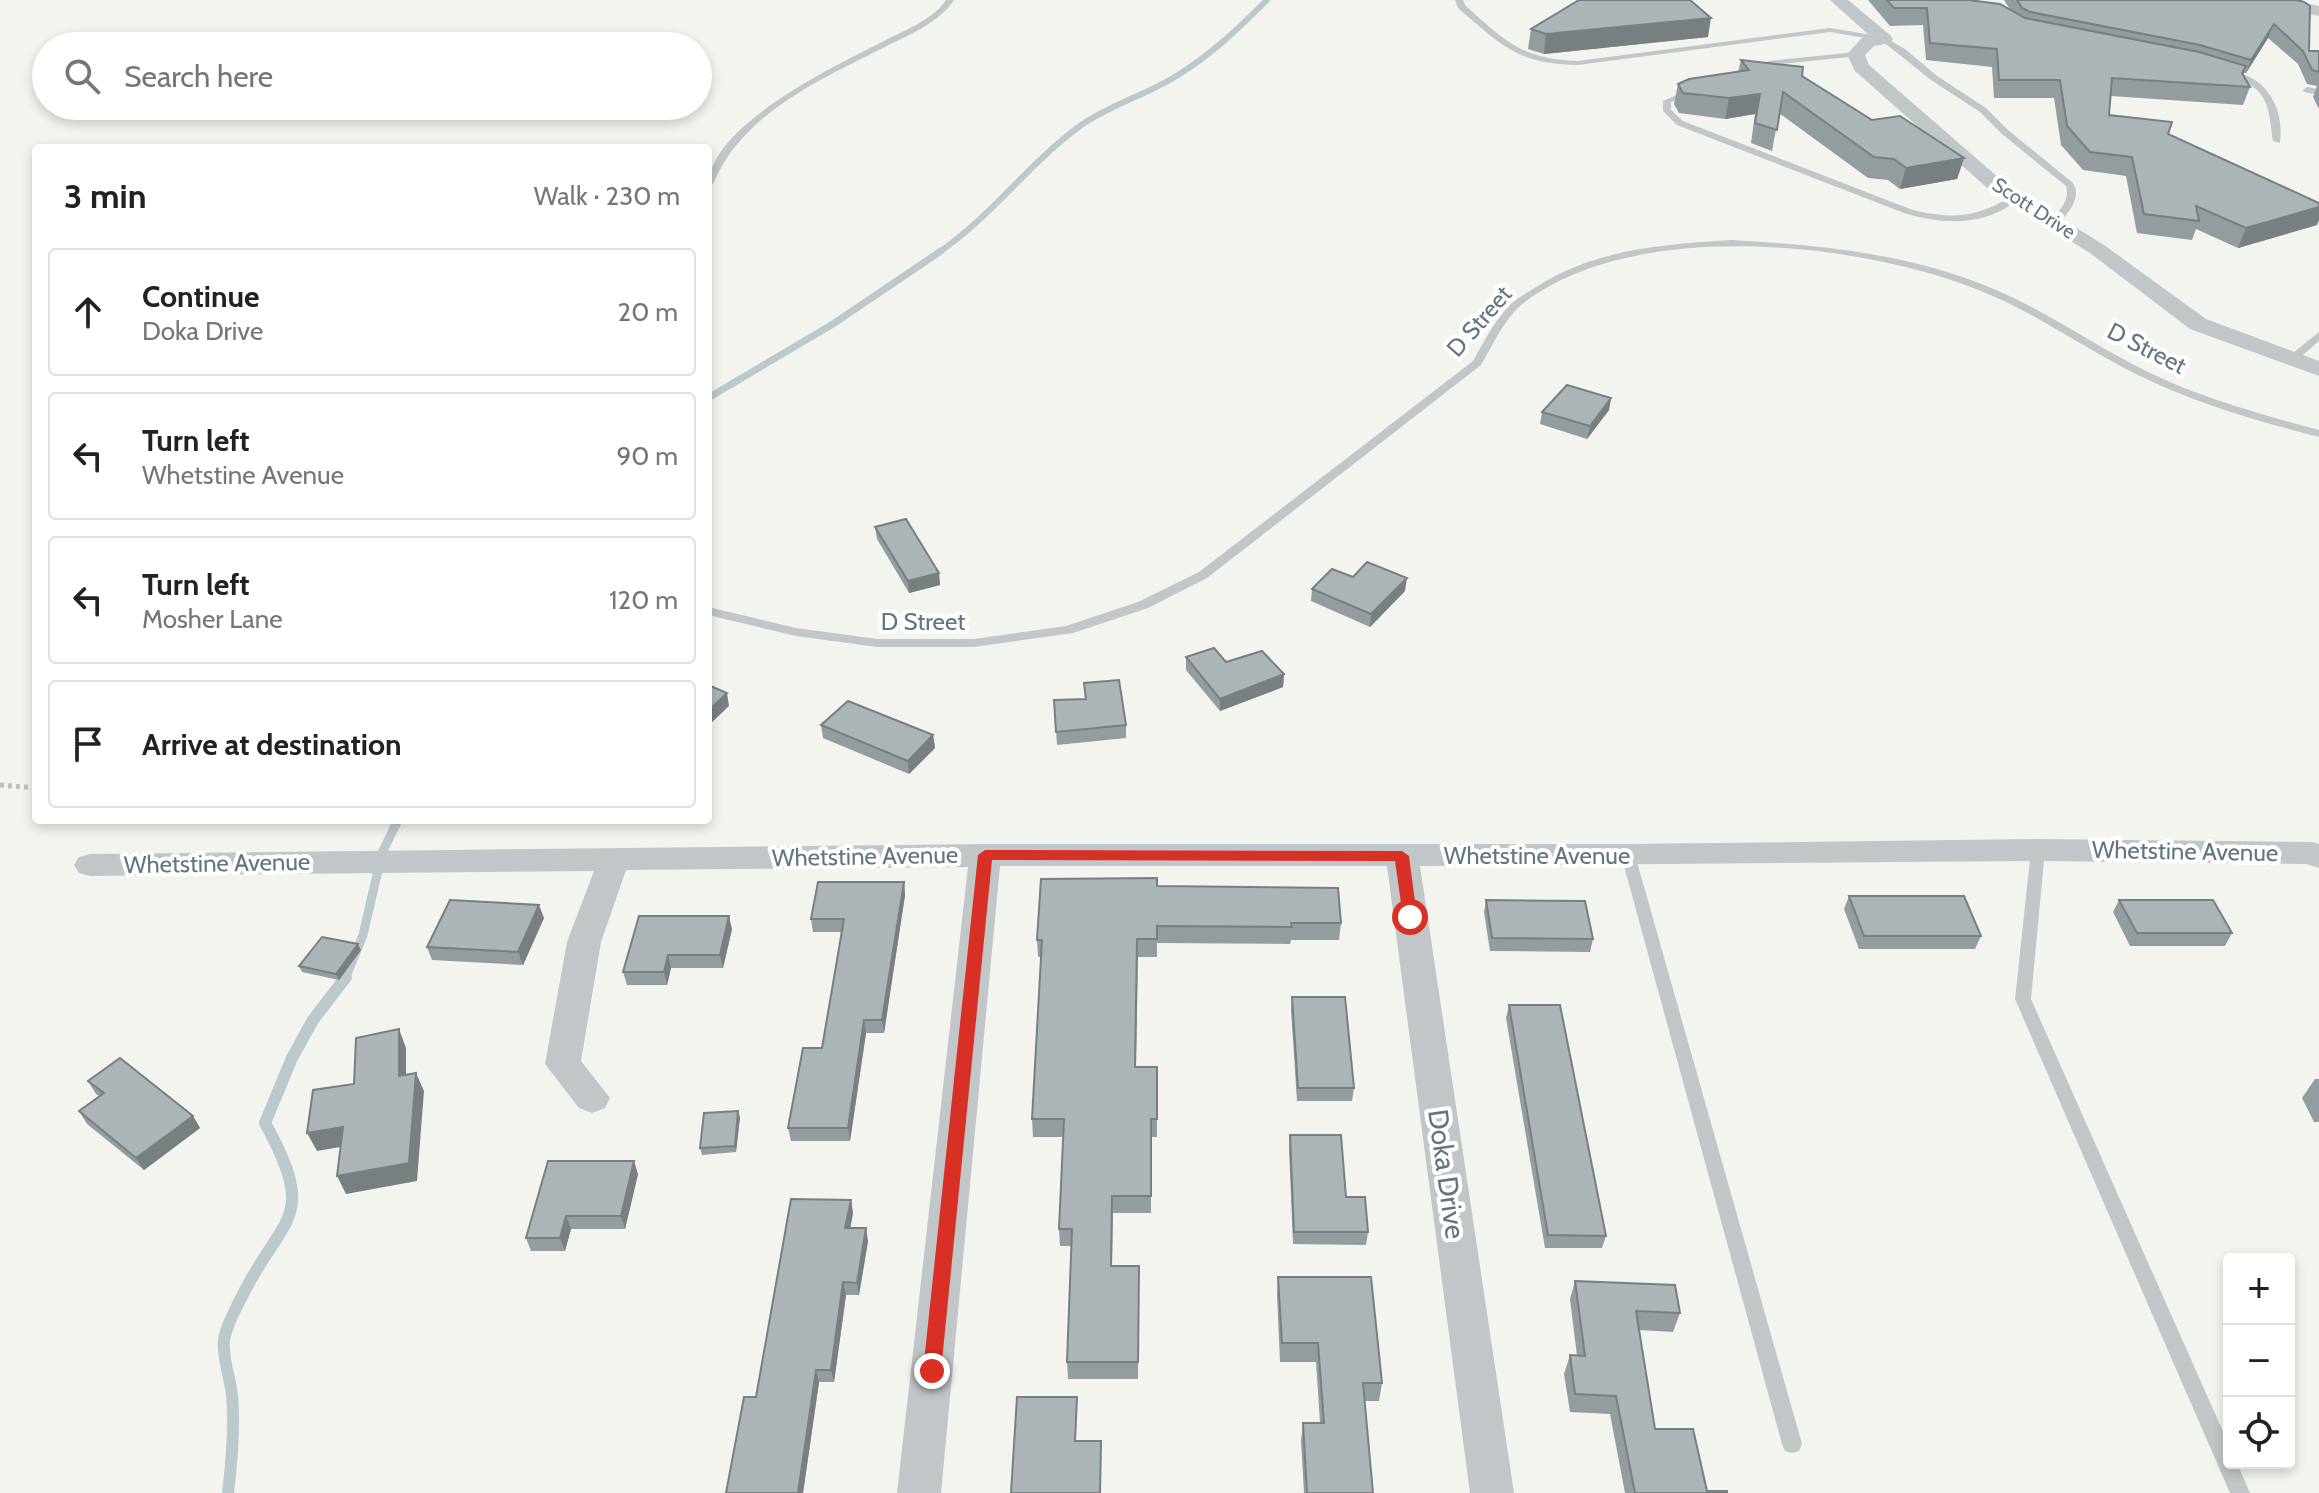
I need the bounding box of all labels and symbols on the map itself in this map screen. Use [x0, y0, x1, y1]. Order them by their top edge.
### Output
street label: Scott Drive [1988, 172, 2080, 244]
street label: D Street [1440, 280, 1518, 362]
street label: D Street [2103, 316, 2191, 380]
street label: D Street [881, 607, 965, 636]
street label: Whetstine Avenue [2092, 835, 2278, 867]
street label: Whetstine Avenue [772, 840, 958, 872]
street label: Whetstine Avenue [1444, 841, 1630, 870]
street label: Whetstine Avenue [124, 847, 310, 879]
route start [1392, 899, 1428, 935]
street label: Doka Drive [1421, 1107, 1473, 1241]
route end [914, 1353, 950, 1389]

